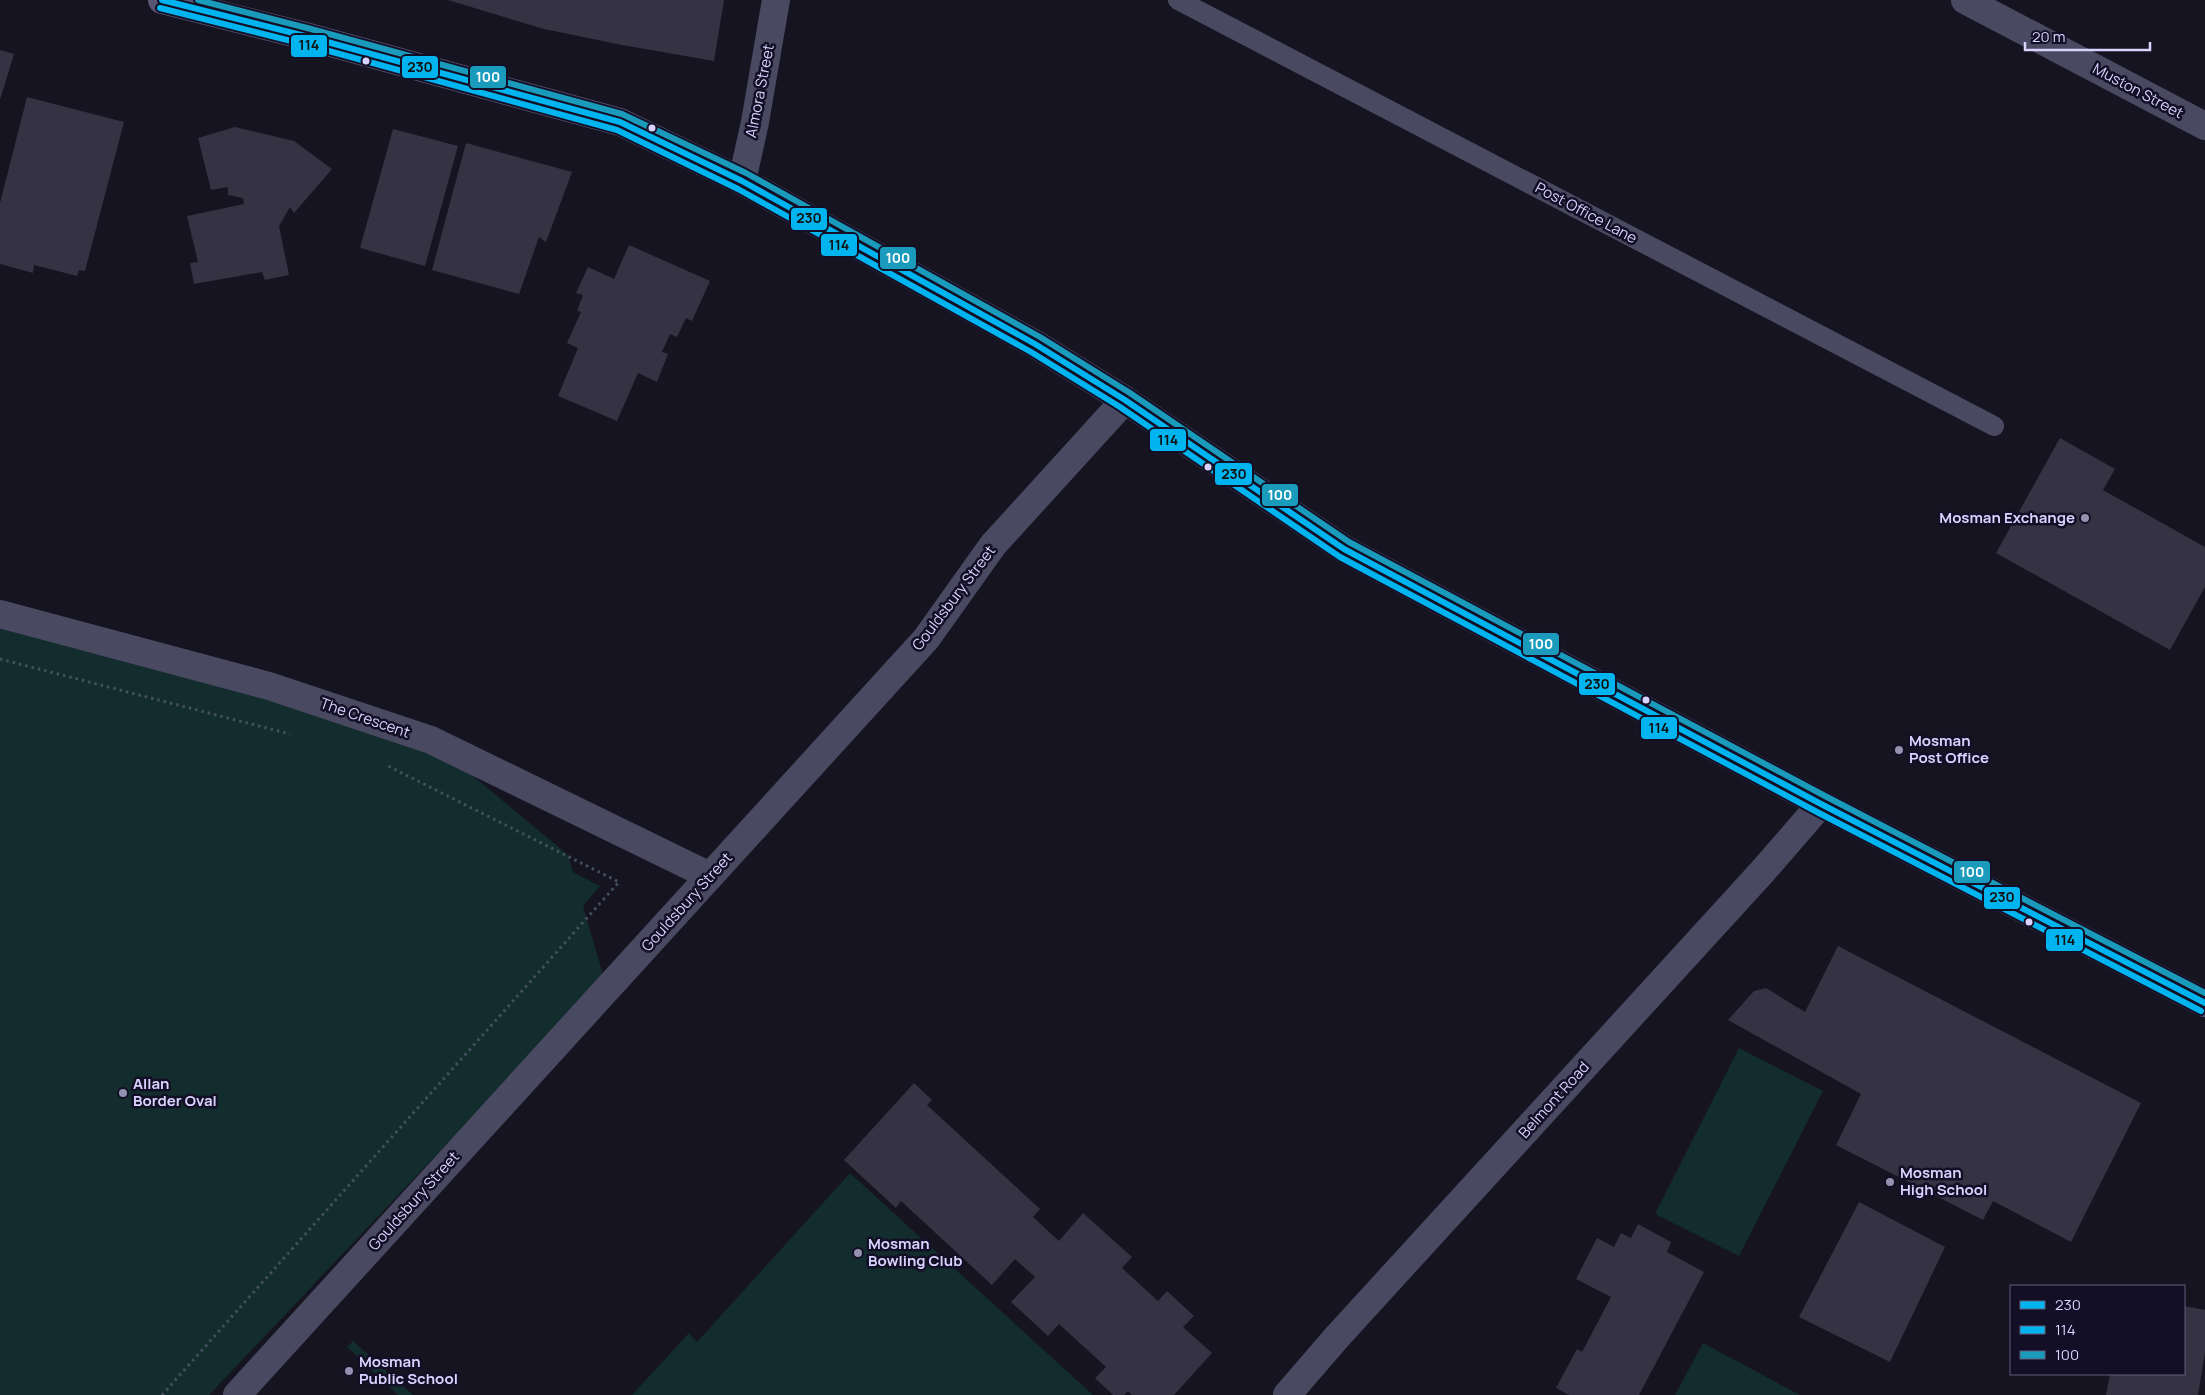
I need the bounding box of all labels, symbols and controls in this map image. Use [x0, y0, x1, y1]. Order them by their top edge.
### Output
scale bar [2025, 20, 2150, 52]
text: 20 m [2032, 26, 2065, 47]
line badge: 114 [290, 34, 328, 58]
text: 114 [299, 35, 319, 54]
street label: Almora Street [740, 42, 779, 140]
line badge: 230 [401, 55, 439, 79]
unlabelled marker [361, 56, 371, 66]
text: 230 [407, 57, 433, 76]
street label: Muston Street [2089, 58, 2187, 123]
line badge: 100 [469, 65, 507, 89]
text: 100 [476, 67, 500, 86]
unlabelled marker [647, 123, 657, 133]
street label: Post Office Lane [1532, 177, 1641, 248]
line badge: 230 [790, 207, 828, 231]
text: 230 [796, 208, 822, 227]
line badge: 114 [820, 233, 858, 257]
text: 114 [829, 235, 849, 254]
line badge: 100 [879, 246, 917, 270]
text: 100 [886, 248, 910, 267]
line badge: 114 [1149, 428, 1187, 452]
text: 114 [1158, 430, 1178, 449]
unlabelled marker [1203, 462, 1213, 472]
line badge: 230 [1214, 462, 1253, 486]
text: 230 [1221, 464, 1247, 483]
line badge: 100 [1261, 483, 1299, 507]
text: 100 [1268, 485, 1292, 504]
place label: Mosman Exchange [1939, 507, 2075, 528]
marker: Mosman Exchange [2079, 512, 2091, 524]
street label: Gouldsbury Street [907, 541, 1000, 655]
line badge: 100 [1522, 632, 1560, 656]
text: 100 [1529, 634, 1553, 653]
line badge: 230 [1578, 672, 1616, 696]
text: 230 [1584, 674, 1610, 693]
street label: The Crescent [317, 692, 413, 743]
unlabelled marker [1641, 695, 1651, 705]
line badge: 114 [1640, 716, 1678, 740]
text: 114 [1649, 718, 1669, 737]
place label: Mosman Post Office [1909, 730, 1989, 768]
marker: Mosman Post Office [1893, 744, 1905, 756]
street label: Gouldsbury Street [636, 848, 737, 956]
line badge: 100 [1953, 860, 1991, 884]
text: 100 [1960, 862, 1984, 881]
line badge: 230 [1983, 886, 2021, 910]
text: 230 [1989, 887, 2015, 906]
unlabelled marker [2024, 917, 2034, 927]
line badge: 114 [2045, 928, 2084, 952]
text: 114 [2055, 930, 2075, 949]
street label: Belmont Road [1514, 1057, 1594, 1143]
place label: Allan Border Oval [133, 1073, 217, 1111]
marker: Allan Border Oval [117, 1087, 129, 1099]
street label: Gouldsbury Street [363, 1147, 464, 1255]
place label: Mosman High School [1900, 1162, 1987, 1200]
marker: Mosman High School [1884, 1176, 1896, 1188]
place label: Mosman Bowling Club [868, 1233, 962, 1271]
marker: Mosman Bowling Club [852, 1247, 864, 1259]
legend [2010, 1285, 2185, 1375]
text: 230 [2055, 1294, 2081, 1315]
text: 114 [2055, 1319, 2076, 1340]
text: 100 [2055, 1344, 2079, 1365]
place label: Mosman Public School [359, 1351, 458, 1389]
marker: Mosman Public School [343, 1365, 355, 1377]

